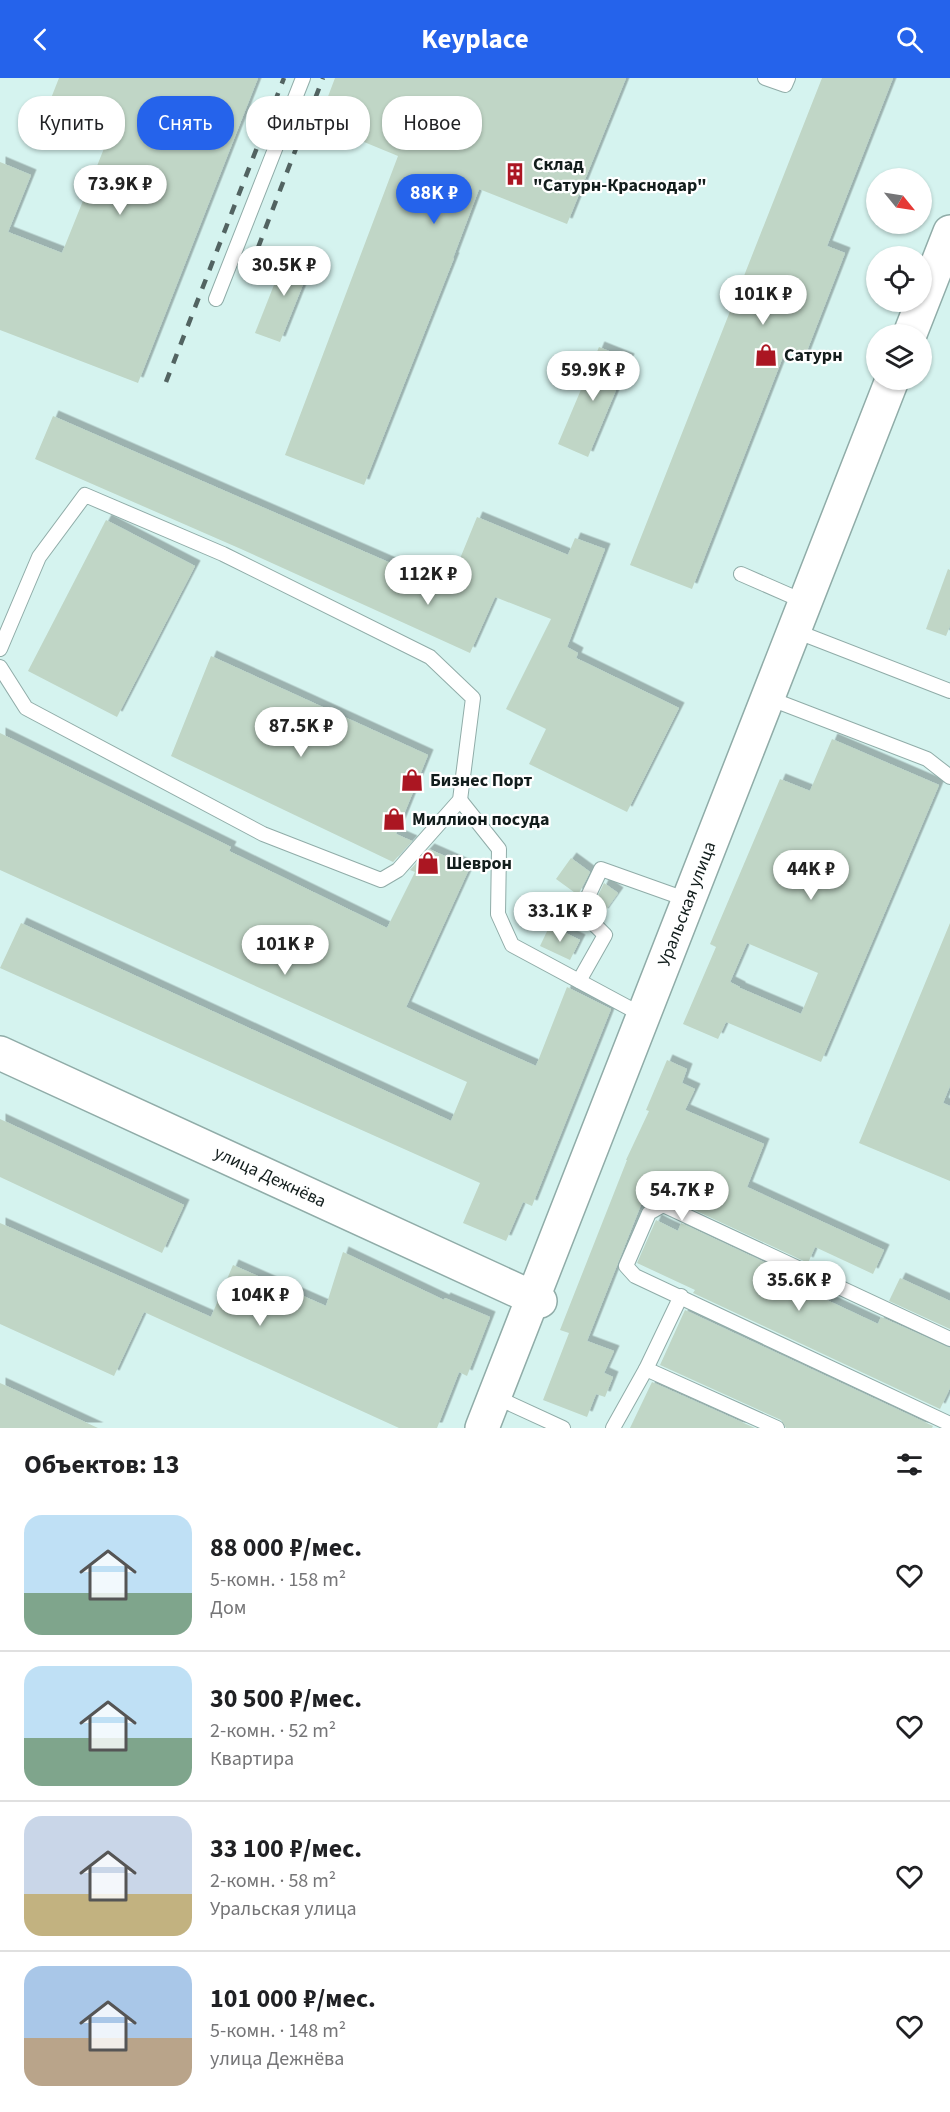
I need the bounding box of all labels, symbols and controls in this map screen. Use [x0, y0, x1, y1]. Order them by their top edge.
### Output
text: Keyplace [421, 20, 529, 59]
icon: back [24, 23, 57, 56]
icon: search [893, 23, 926, 56]
chip: Купить [18, 96, 125, 150]
chip: Снять [137, 96, 234, 150]
chip: Фильтры [246, 96, 370, 150]
chip: Новое [382, 96, 482, 150]
place label: Склад "Сатурн-Краснодар" [533, 152, 707, 198]
building icon: Склад "Сатурн-Краснодар" [502, 161, 528, 187]
pin: 73.9K ₽ [65, 165, 175, 216]
north arrow [866, 168, 932, 234]
map controls [866, 168, 932, 390]
text: 73.9K ₽ [88, 170, 152, 198]
pin: 88K ₽ [392, 174, 476, 225]
text: 88K ₽ [410, 179, 458, 207]
pin: 30.5K ₽ [229, 246, 339, 297]
button: locate [866, 246, 932, 312]
text: 30.5K ₽ [252, 251, 316, 279]
pin: 101K ₽ [714, 275, 812, 326]
text: 101K ₽ [734, 280, 792, 308]
button: layers [866, 324, 932, 390]
shop icon: Сатурн [753, 342, 779, 368]
place label: Сатурн [784, 343, 843, 368]
pin: 59.9K ₽ [538, 351, 648, 402]
text: 59.9K ₽ [561, 356, 625, 384]
pin: 112K ₽ [379, 555, 477, 606]
text: 112K ₽ [399, 560, 457, 588]
pin: 87.5K ₽ [246, 707, 356, 758]
text: 87.5K ₽ [269, 712, 333, 740]
shop icon: Бизнес Порт [399, 767, 425, 793]
place label: Бизнес Порт [430, 768, 532, 793]
shop icon: Миллион посуда [381, 806, 407, 832]
place label: Миллион посуда [412, 807, 549, 832]
street label: Уральская улица [652, 838, 722, 970]
shop icon: Шеврон [415, 850, 441, 876]
pin: 44K ₽ [769, 850, 853, 901]
place label: Шеврон [446, 851, 512, 876]
text: 44K ₽ [787, 855, 835, 883]
pin: 33.1K ₽ [505, 892, 615, 943]
text: 33.1K ₽ [528, 897, 592, 925]
pin: 101K ₽ [236, 925, 334, 976]
text: 101K ₽ [256, 930, 314, 958]
street label: улица Дежнёва [210, 1140, 330, 1214]
pin: 54.7K ₽ [627, 1171, 737, 1222]
text: 54.7K ₽ [650, 1176, 714, 1204]
pin: 35.6K ₽ [744, 1261, 854, 1312]
text: 35.6K ₽ [767, 1266, 831, 1294]
pin: 104K ₽ [211, 1276, 309, 1327]
text: 104K ₽ [231, 1281, 289, 1309]
text: Объектов: 13 [24, 1446, 180, 1483]
icon: filters [893, 1448, 926, 1481]
text: 88 000 ₽/мес. [210, 1529, 362, 1566]
icon: home [72, 1539, 144, 1611]
icon: heart [893, 1559, 926, 1592]
text: 5-комн. · 158 m² [210, 1566, 346, 1594]
text: Дом [210, 1594, 246, 1622]
text: 30 500 ₽/мес. [210, 1680, 362, 1717]
icon: home [72, 1690, 144, 1762]
icon: heart [893, 1710, 926, 1743]
text: 2-комн. · 52 m² [210, 1717, 336, 1745]
text: Квартира [210, 1745, 294, 1773]
text: 33 100 ₽/мес. [210, 1830, 362, 1867]
icon: home [72, 1840, 144, 1912]
icon: heart [893, 1860, 926, 1893]
text: 2-комн. · 58 m² [210, 1867, 336, 1895]
text: Уральская улица [210, 1895, 357, 1923]
text: 101 000 ₽/мес. [210, 1980, 376, 2017]
icon: home [72, 1990, 144, 2062]
icon: heart [893, 2010, 926, 2043]
text: 5-комн. · 148 m² [210, 2017, 346, 2045]
text: улица Дежнёва [210, 2045, 344, 2073]

